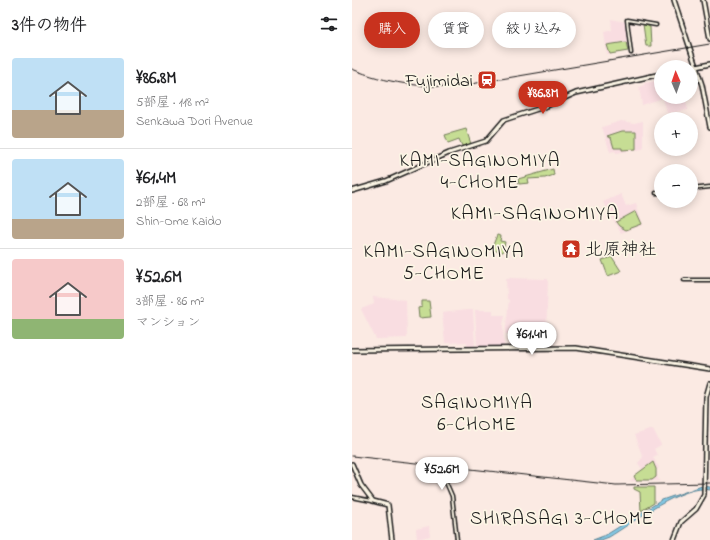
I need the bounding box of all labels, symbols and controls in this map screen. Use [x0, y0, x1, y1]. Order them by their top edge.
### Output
chip: 購入 [364, 12, 420, 48]
chip: 賃貸 [428, 12, 484, 48]
chip: 絞り込み [492, 12, 576, 48]
text: 3件の物件 [12, 13, 87, 38]
icon: filters [318, 13, 340, 35]
north arrow [654, 60, 698, 104]
map controls [654, 60, 698, 208]
text: ¥86.8M [136, 66, 177, 91]
place label: Fujimidai [404, 69, 473, 95]
station icon: Fujimidai [476, 69, 498, 91]
icon: home [44, 74, 92, 122]
pin: ¥86.8M [510, 81, 576, 115]
text: ¥86.8M [527, 84, 559, 103]
text: 5部屋 · 118 m² [136, 93, 209, 112]
text: Senkawa Dori Avenue [136, 112, 253, 131]
button: + [654, 112, 698, 156]
district label: KAMI-SAGINOMIYA 4-CHOME [399, 148, 561, 197]
button: − [654, 164, 698, 208]
text: ¥61.4M [136, 166, 176, 191]
icon: home [44, 175, 92, 223]
text: 2部屋 · 68 m² [136, 193, 206, 212]
district label: KAMI-SAGINOMIYA [451, 200, 619, 229]
text: Shin-Ome Kaido [136, 212, 222, 231]
temple icon: 北原神社 [560, 238, 582, 260]
place label: 北原神社 [585, 238, 657, 264]
district label: KAMI-SAGINOMIYA 5-CHOME [363, 239, 525, 288]
text: ¥52.6M [136, 265, 182, 290]
icon: home [44, 275, 92, 323]
text: 3部屋 · 86 m² [136, 292, 204, 311]
text: マンション [136, 313, 200, 332]
pin: ¥61.4M [499, 322, 565, 356]
text: ¥61.4M [517, 325, 547, 344]
district label: SAGINOMIYA 6-CHOME [421, 390, 533, 439]
pin: ¥52.6M [409, 457, 475, 491]
text: ¥52.6M [424, 460, 460, 479]
district label: SHIRASAGI 3-CHOME [470, 506, 654, 533]

